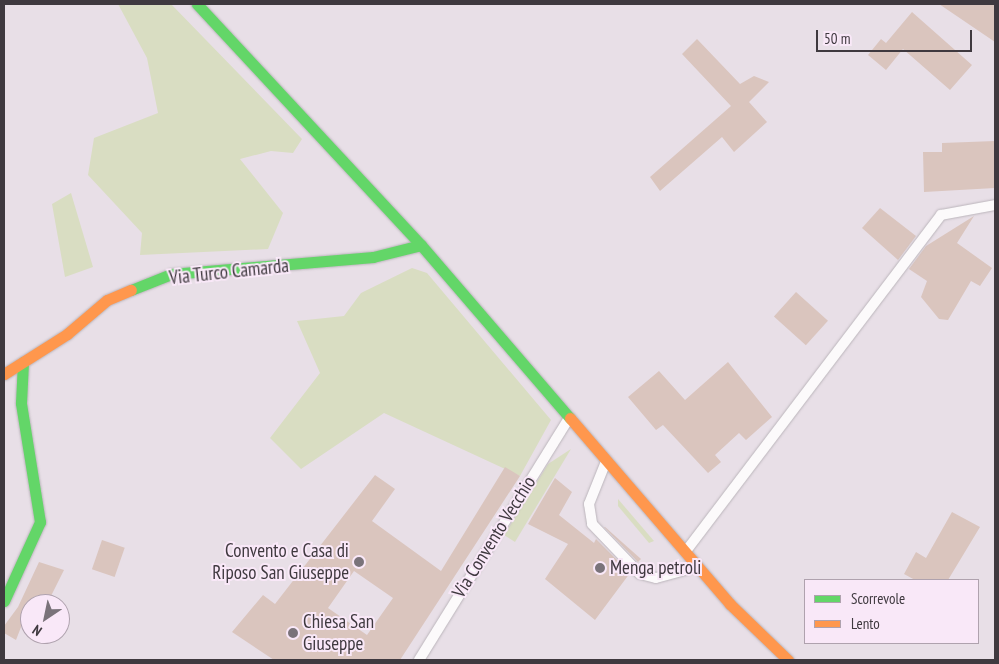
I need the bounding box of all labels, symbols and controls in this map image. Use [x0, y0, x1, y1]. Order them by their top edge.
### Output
scale bar [819, 20, 975, 52]
text: 50 m [824, 29, 850, 48]
street label: Via Turco Camarda [168, 254, 290, 290]
street label: Via Convento Vecchio [447, 472, 541, 602]
place label: Convento e Casa di Riposo San Giuseppe [212, 540, 349, 584]
marker: Convento e Casa di Riposo San Giuseppe [353, 556, 365, 568]
place label: Menga petroli [610, 557, 701, 579]
marker: Menga petroli [594, 562, 606, 574]
legend [804, 579, 979, 644]
text: Scorrevole [851, 589, 905, 608]
north arrow [20, 594, 70, 644]
place label: Chiesa San Giuseppe [303, 611, 374, 655]
text: Lento [851, 614, 880, 633]
text: N [29, 621, 45, 640]
marker: Chiesa San Giuseppe [287, 627, 299, 639]

